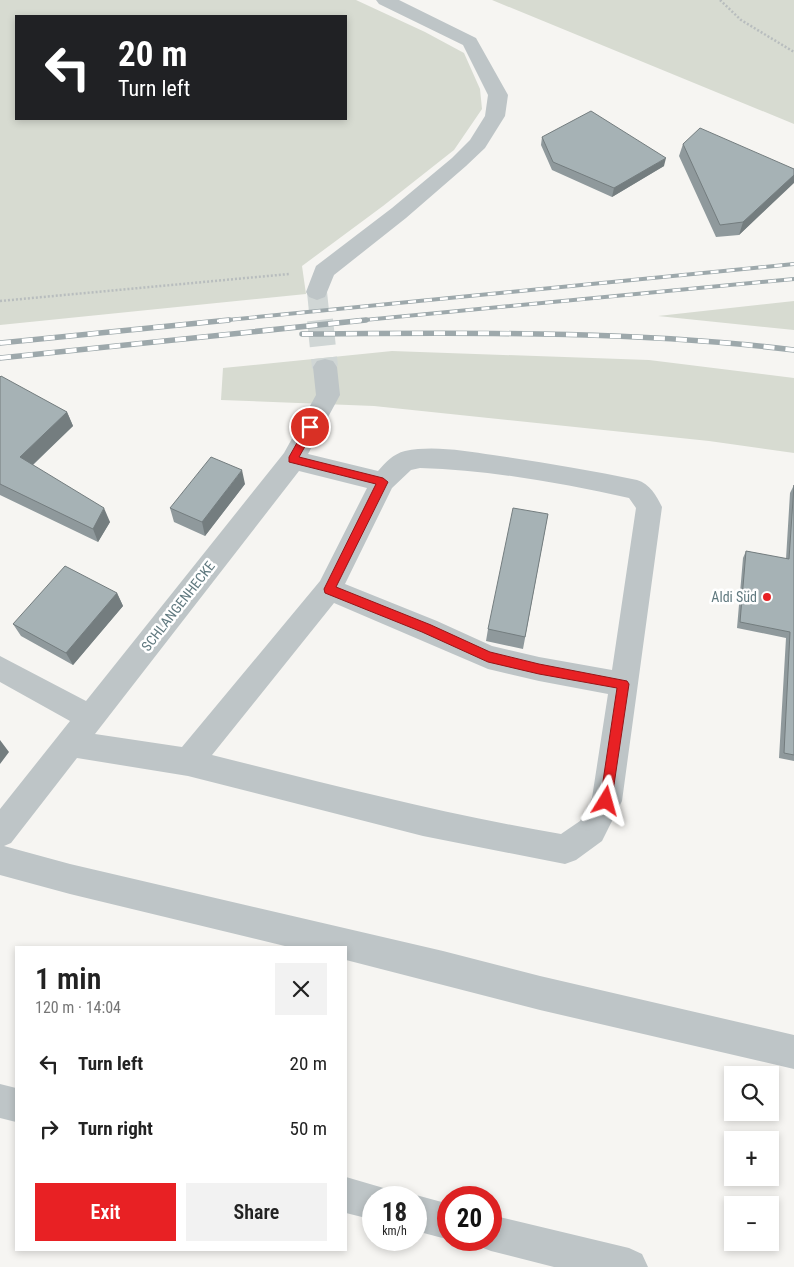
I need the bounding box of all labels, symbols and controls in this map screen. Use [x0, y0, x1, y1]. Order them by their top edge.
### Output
text: 20 m [118, 34, 187, 75]
icon: left [35, 35, 100, 100]
text: Turn left [118, 76, 190, 101]
pin [289, 406, 331, 448]
icon: arrive [296, 413, 324, 441]
street label: SCHLANGENHECKE [138, 558, 218, 654]
place label: Aldi Süd [711, 589, 757, 605]
marker: Aldi Süd [761, 591, 773, 603]
position arrow [579, 774, 631, 826]
text: 1 min [35, 961, 101, 996]
button: close [275, 963, 327, 1015]
text: 120 m · 14:04 [35, 998, 121, 1017]
icon: left [35, 1050, 63, 1078]
text: Turn left [78, 1052, 143, 1075]
text: 20 m [290, 1052, 327, 1075]
map controls [724, 1066, 779, 1251]
button: search [724, 1066, 779, 1121]
icon: right [35, 1115, 63, 1143]
text: Turn right [78, 1117, 153, 1140]
text: 50 m [290, 1117, 327, 1140]
button: + [724, 1131, 779, 1186]
button: Exit [35, 1183, 176, 1241]
button: Share [186, 1183, 327, 1241]
speed limit sign: 20 [437, 1186, 502, 1251]
button: − [724, 1196, 779, 1251]
text: 18 [382, 1198, 407, 1227]
text: km/h [382, 1224, 407, 1238]

